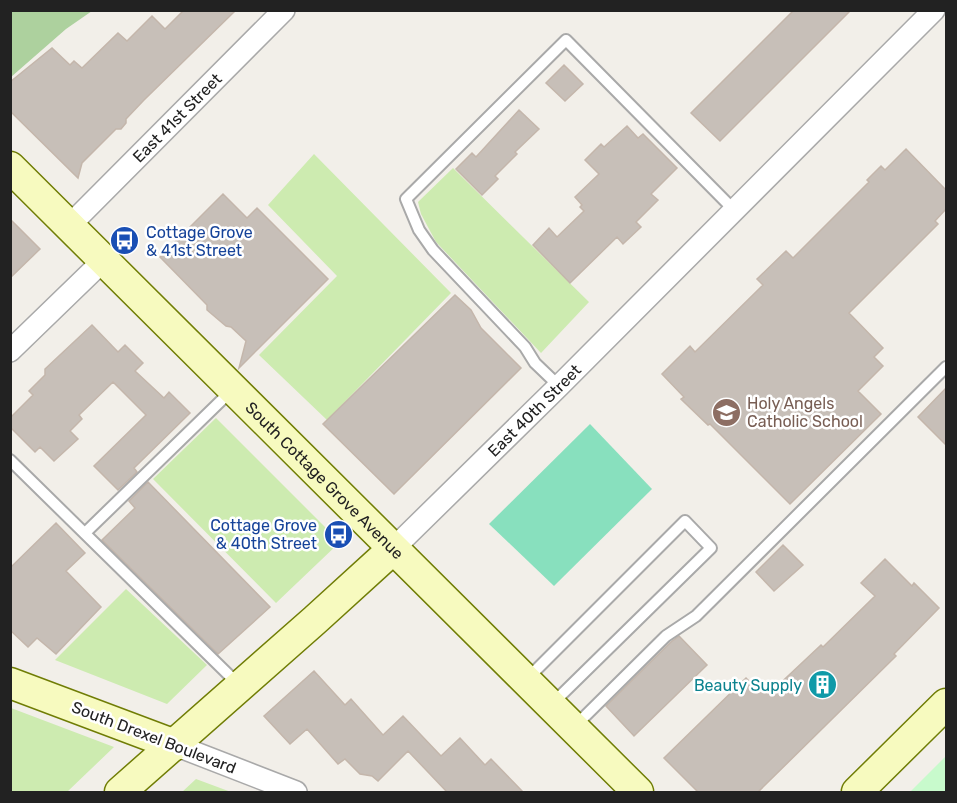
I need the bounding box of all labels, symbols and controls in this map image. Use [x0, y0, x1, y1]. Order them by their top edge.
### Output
street label: East 41st Street [129, 69, 226, 166]
place label: Cottage Grove & 41st Street [146, 223, 253, 260]
bus stop icon: Cottage Grove & 41st Street [109, 225, 141, 257]
street label: East 40th Street [484, 361, 585, 461]
place label: Holy Angels Catholic School [747, 394, 863, 431]
school or university icon: Holy Angels Catholic School [710, 396, 742, 428]
street label: South Cottage Grove Avenue [241, 398, 407, 563]
place label: Cottage Grove & 40th Street [210, 516, 317, 553]
bus stop icon: Cottage Grove & 40th Street [322, 518, 354, 550]
building icon: Beauty Supply [807, 669, 839, 701]
place label: Beauty Supply [694, 676, 802, 695]
street label: South Drexel Boulevard [69, 697, 239, 778]

